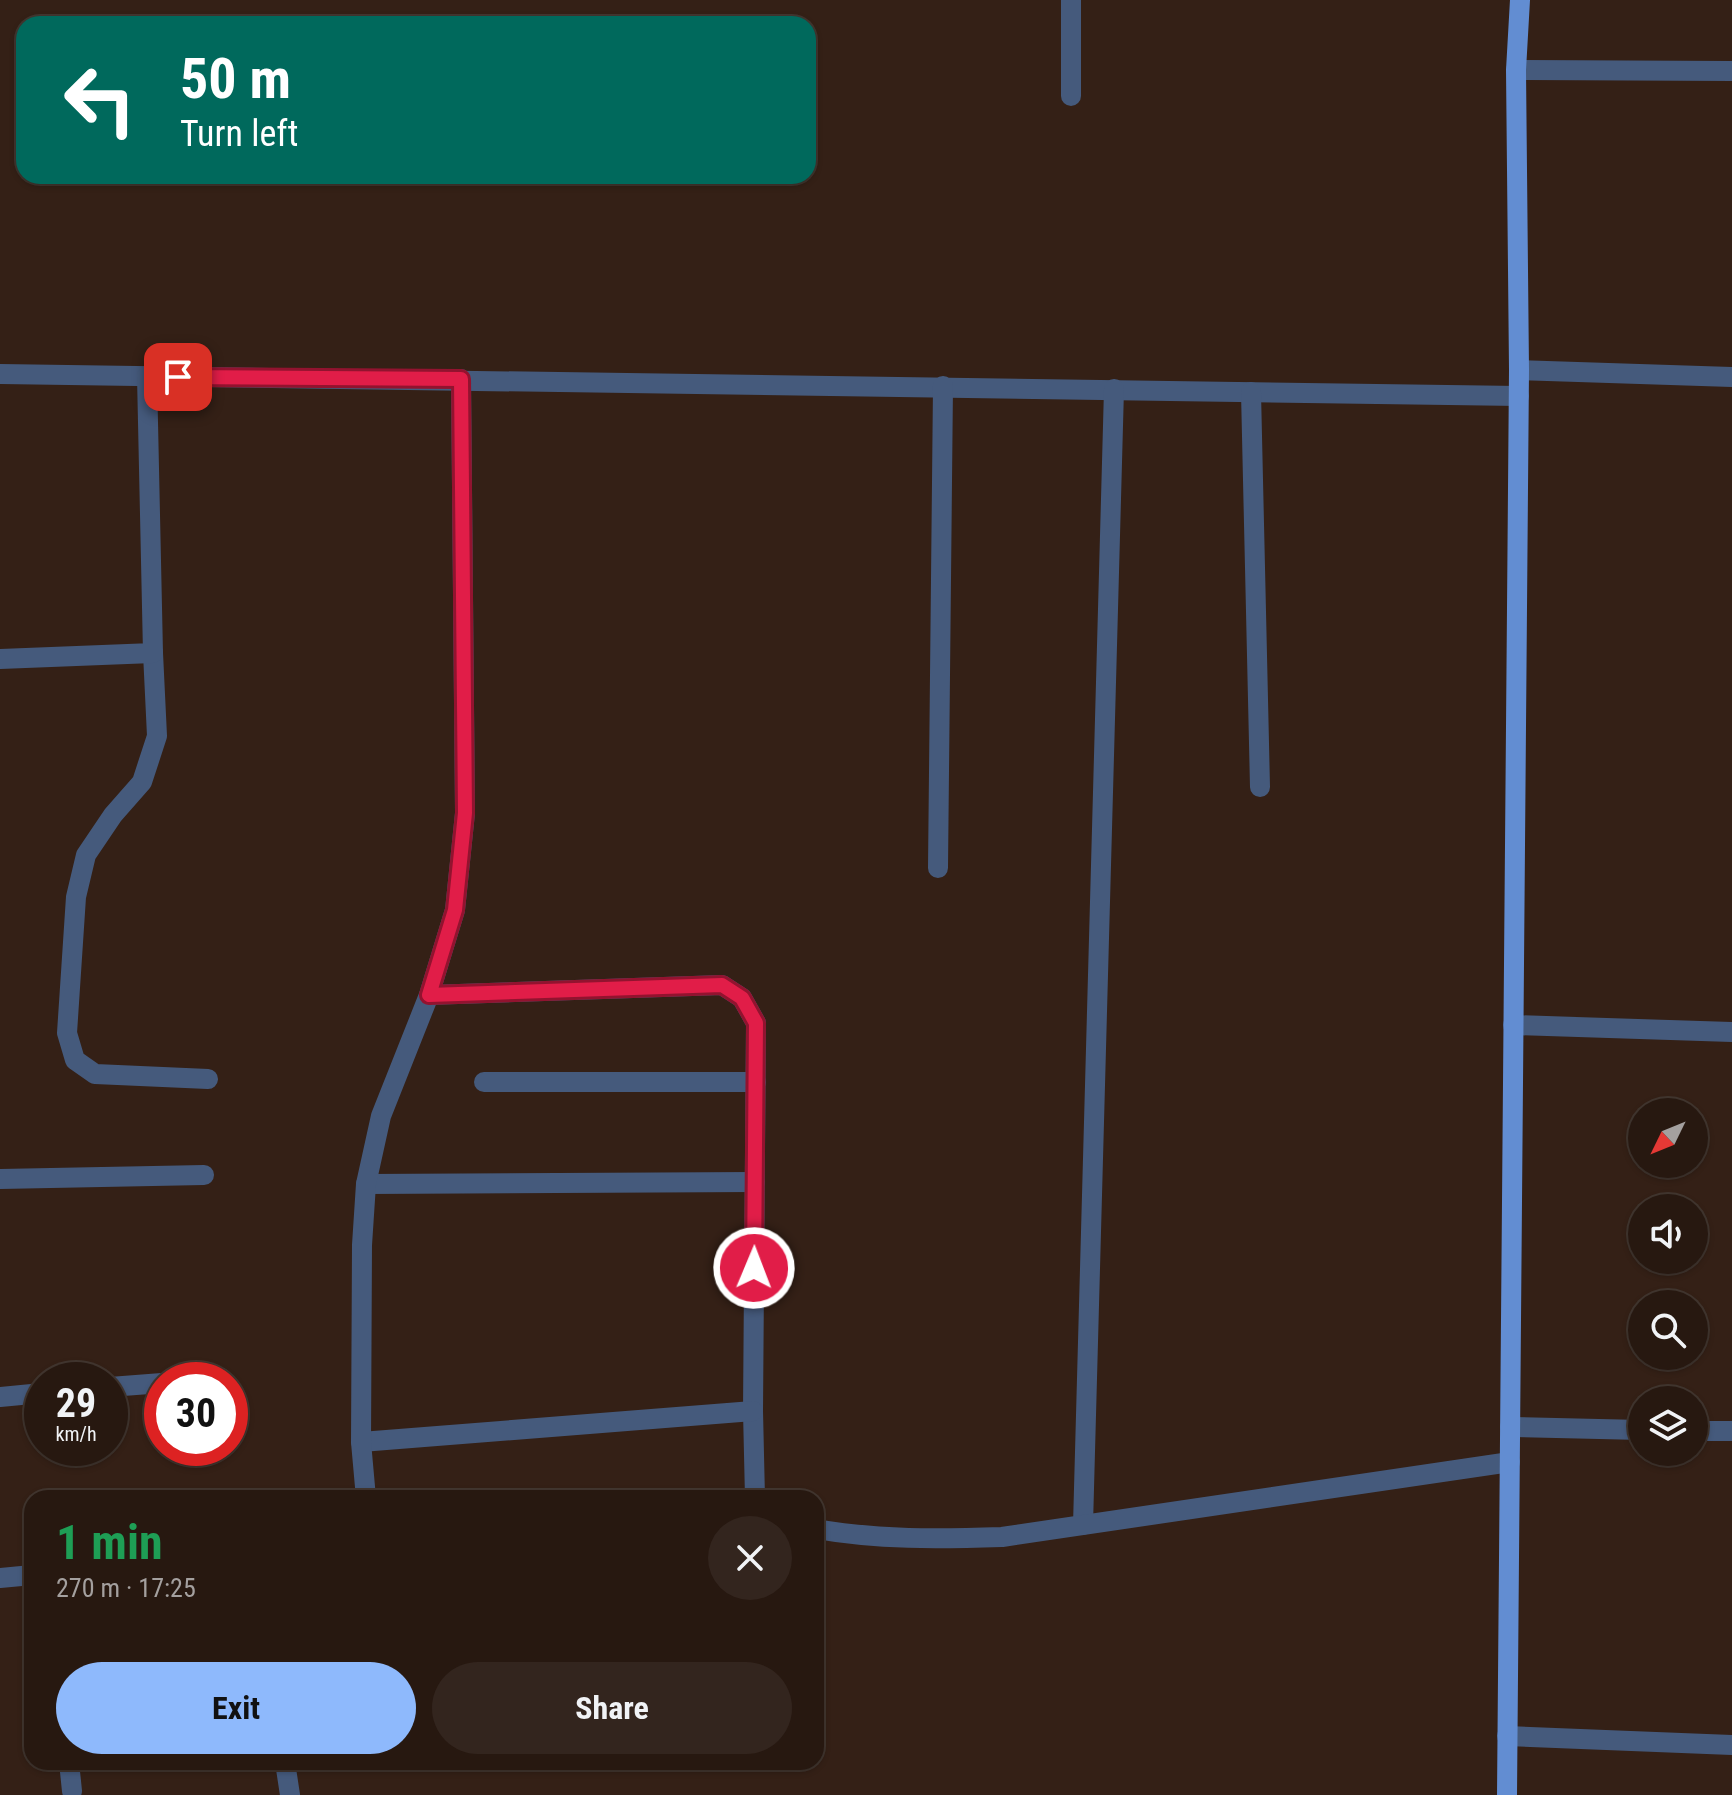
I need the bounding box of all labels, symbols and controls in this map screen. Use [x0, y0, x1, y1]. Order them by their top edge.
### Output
text: 50 m [180, 46, 291, 112]
icon: left [48, 48, 152, 152]
text: Turn left [180, 113, 298, 155]
pin [144, 343, 212, 411]
icon: arrive [156, 355, 200, 399]
north arrow [1628, 1098, 1708, 1178]
map controls [1628, 1098, 1708, 1466]
button: sound [1628, 1194, 1708, 1274]
position arrow [712, 1226, 796, 1310]
button: search [1628, 1290, 1708, 1370]
speed limit sign: 30 [144, 1362, 248, 1466]
text: 29 [56, 1380, 96, 1427]
button: layers [1628, 1386, 1708, 1466]
text: km/h [55, 1422, 97, 1446]
text: 1 min [56, 1514, 163, 1571]
button: close [708, 1516, 792, 1600]
text: 270 m · 17:25 [56, 1573, 196, 1603]
button: Exit [56, 1662, 416, 1754]
button: Share [432, 1662, 792, 1754]

